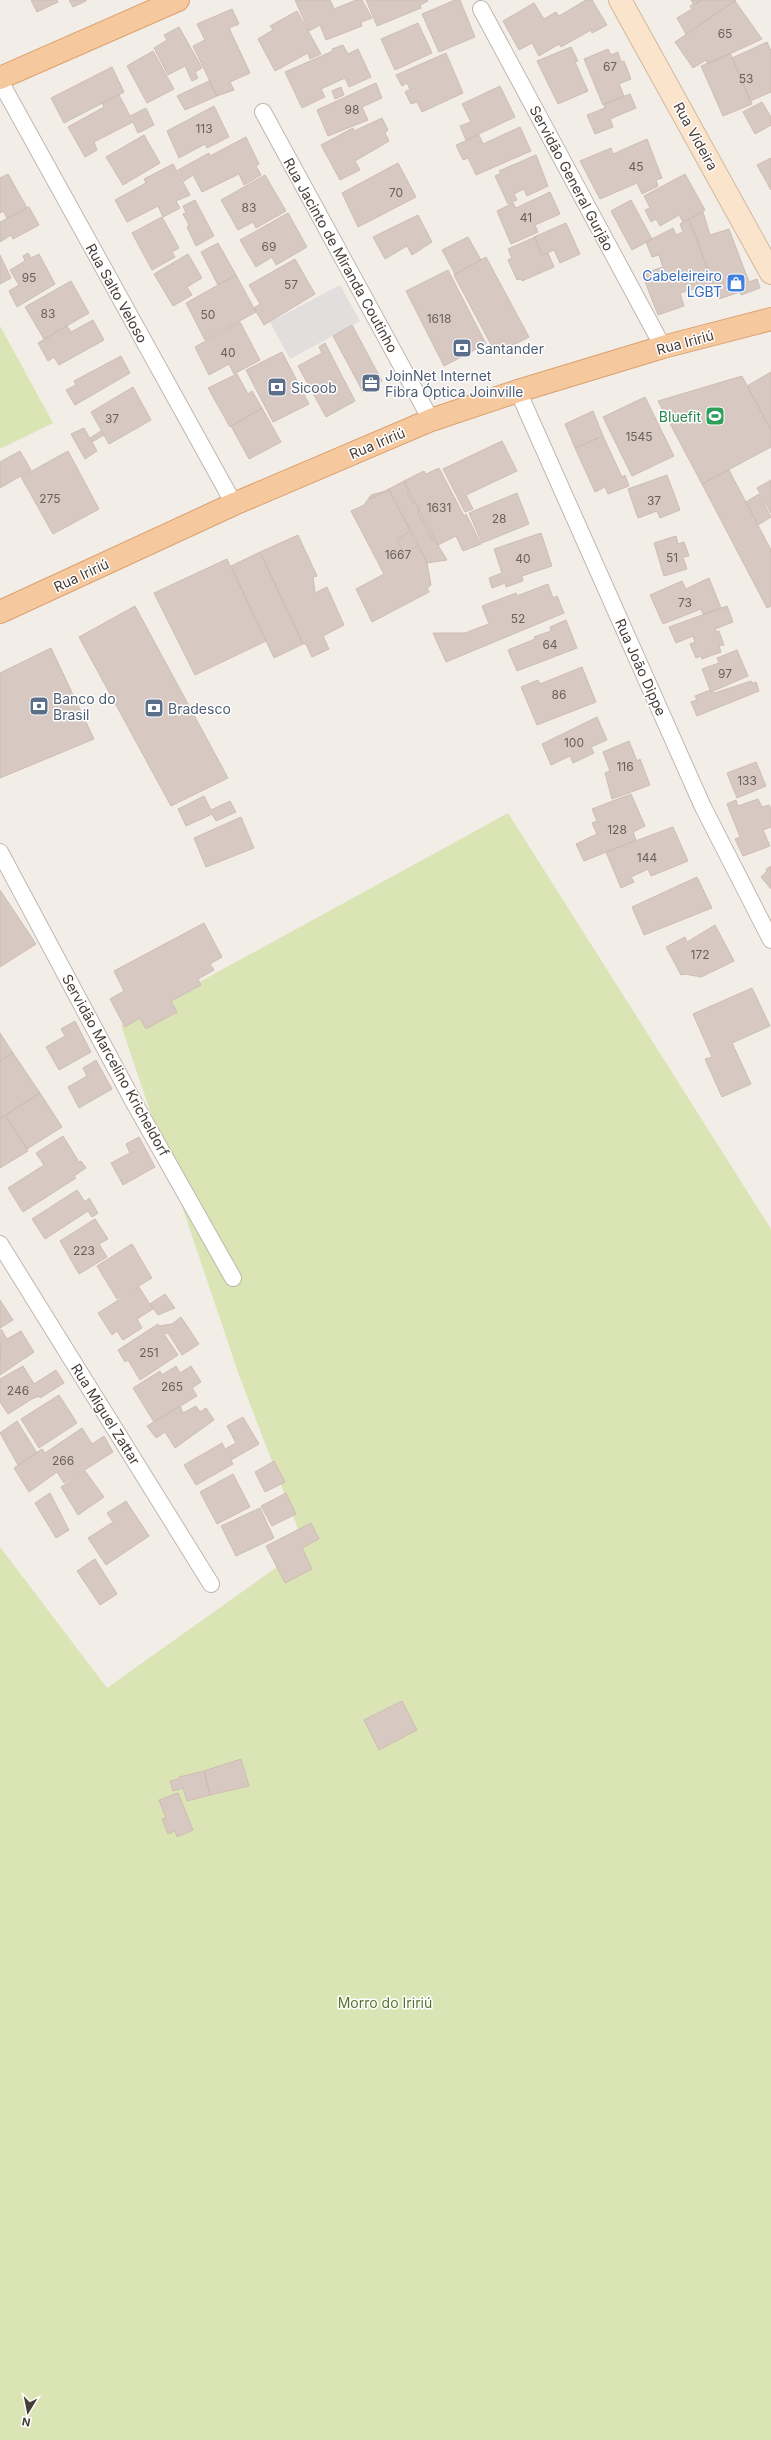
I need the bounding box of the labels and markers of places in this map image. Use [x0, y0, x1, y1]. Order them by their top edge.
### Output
place label: Cabeleireiro LGBT [642, 267, 722, 300]
shop icon: Cabeleireiro LGBT [725, 272, 747, 294]
bank icon: Santander [451, 337, 473, 359]
place label: Santander [476, 340, 544, 357]
place label: JoinNet Internet Fibra Óptica Joinville [385, 367, 524, 400]
office icon: JoinNet Internet Fibra Óptica Joinville [360, 372, 382, 394]
bank icon: Sicoob [266, 376, 288, 398]
place label: Sicoob [291, 379, 337, 396]
sports icon: Bluefit [704, 405, 726, 427]
place label: Bluefit [659, 408, 701, 425]
place label: Banco do Brasil [53, 690, 116, 723]
bank icon: Banco do Brasil [28, 695, 50, 717]
bank icon: Bradesco [143, 697, 165, 719]
place label: Bradesco [168, 700, 231, 717]

